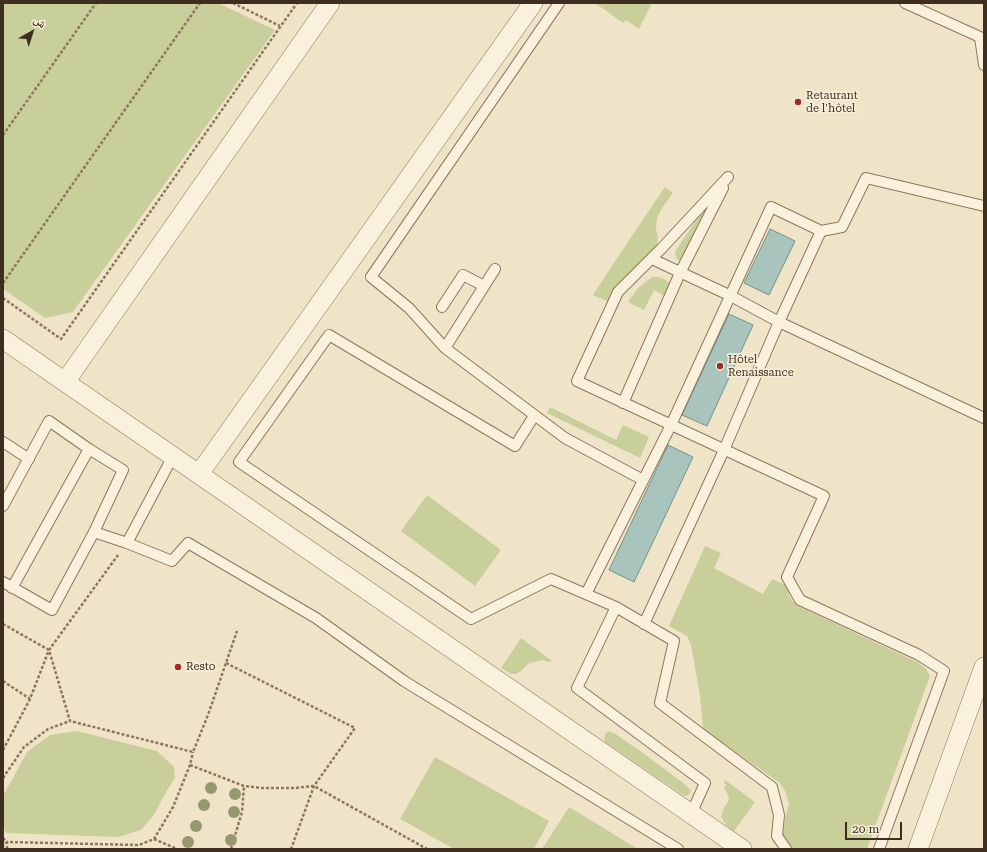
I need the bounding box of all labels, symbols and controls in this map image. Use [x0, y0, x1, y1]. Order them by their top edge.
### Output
north arrow [12, 12, 52, 52]
text: ش [31, 14, 48, 31]
place label: Retaurant de l'hôtel [806, 89, 858, 115]
marker: Retaurant de l'hôtel [793, 97, 803, 107]
place label: Hôtel Renaissance [728, 353, 794, 379]
marker: Hôtel Renaissance [715, 361, 725, 371]
place label: Resto [186, 660, 215, 674]
marker: Resto [173, 662, 183, 672]
scale bar [847, 814, 904, 840]
text: 20 m [852, 822, 879, 836]

